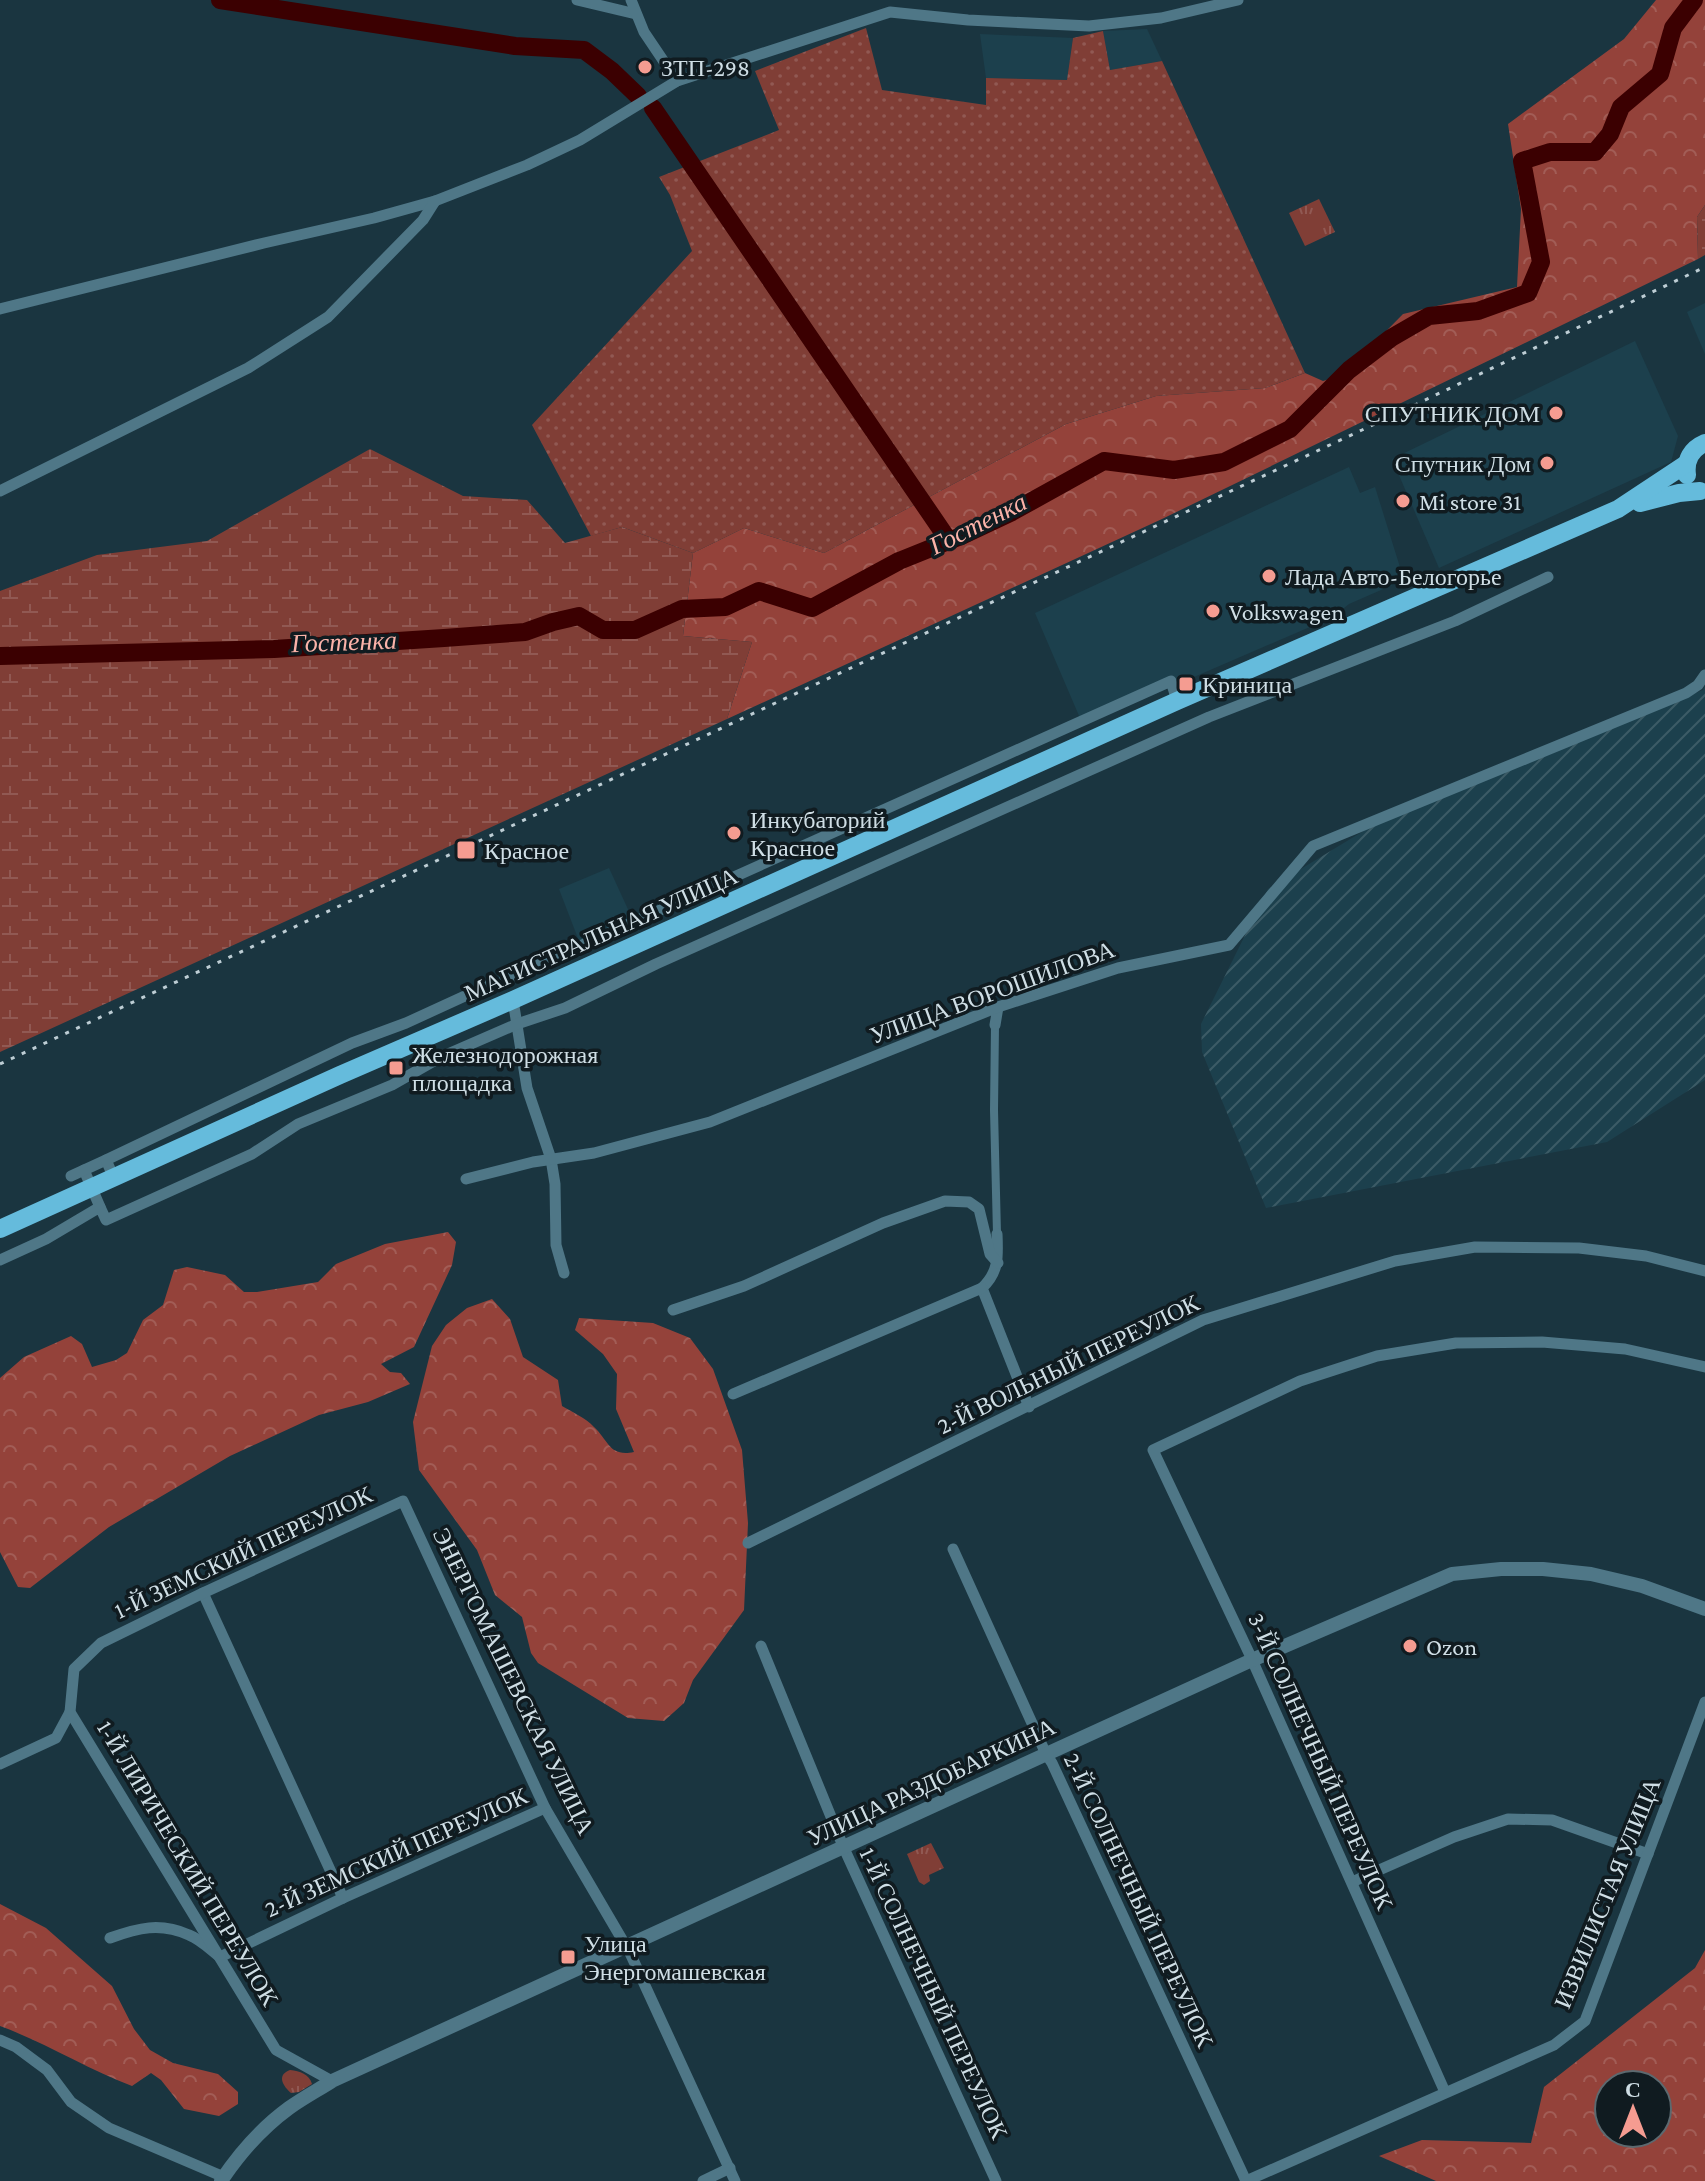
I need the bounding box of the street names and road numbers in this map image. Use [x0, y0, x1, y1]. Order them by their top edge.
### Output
street label: МАГИСТРАЛЬНАЯ УЛИЦА [460, 861, 742, 1007]
street label: УЛИЦА ВОРОШИЛОВА [866, 935, 1119, 1049]
street label: 2-Й ВОЛЬНЫЙ ПЕРЕУЛОК [933, 1288, 1204, 1439]
street label: 1-Й ЗЕМСКИЙ ПЕРЕУЛОК [110, 1480, 377, 1624]
street label: ЭНЕРГОМАШЕВСКАЯ УЛИЦА [428, 1523, 600, 1839]
street label: 3-Й СОЛНЕЧНЫЙ ПЕРЕУЛОК [1243, 1608, 1399, 1914]
street label: УЛИЦА РАЗДОБАРКИНА [803, 1712, 1060, 1851]
street label: 1-Й ЛИРИЧЕСКИЙ ПЕРЕУЛОК [92, 1715, 285, 2011]
street label: 2-Й СОЛНЕЧНЫЙ ПЕРЕУЛОК [1059, 1748, 1220, 2053]
street label: ИЗВИЛИСТАЯ УЛИЦА [1548, 1773, 1666, 2012]
street label: 2-Й ЗЕМСКИЙ ПЕРЕУЛОК [260, 1781, 533, 1922]
street label: 1-Й СОЛНЕЧНЫЙ ПЕРЕУЛОК [854, 1843, 1014, 2144]

